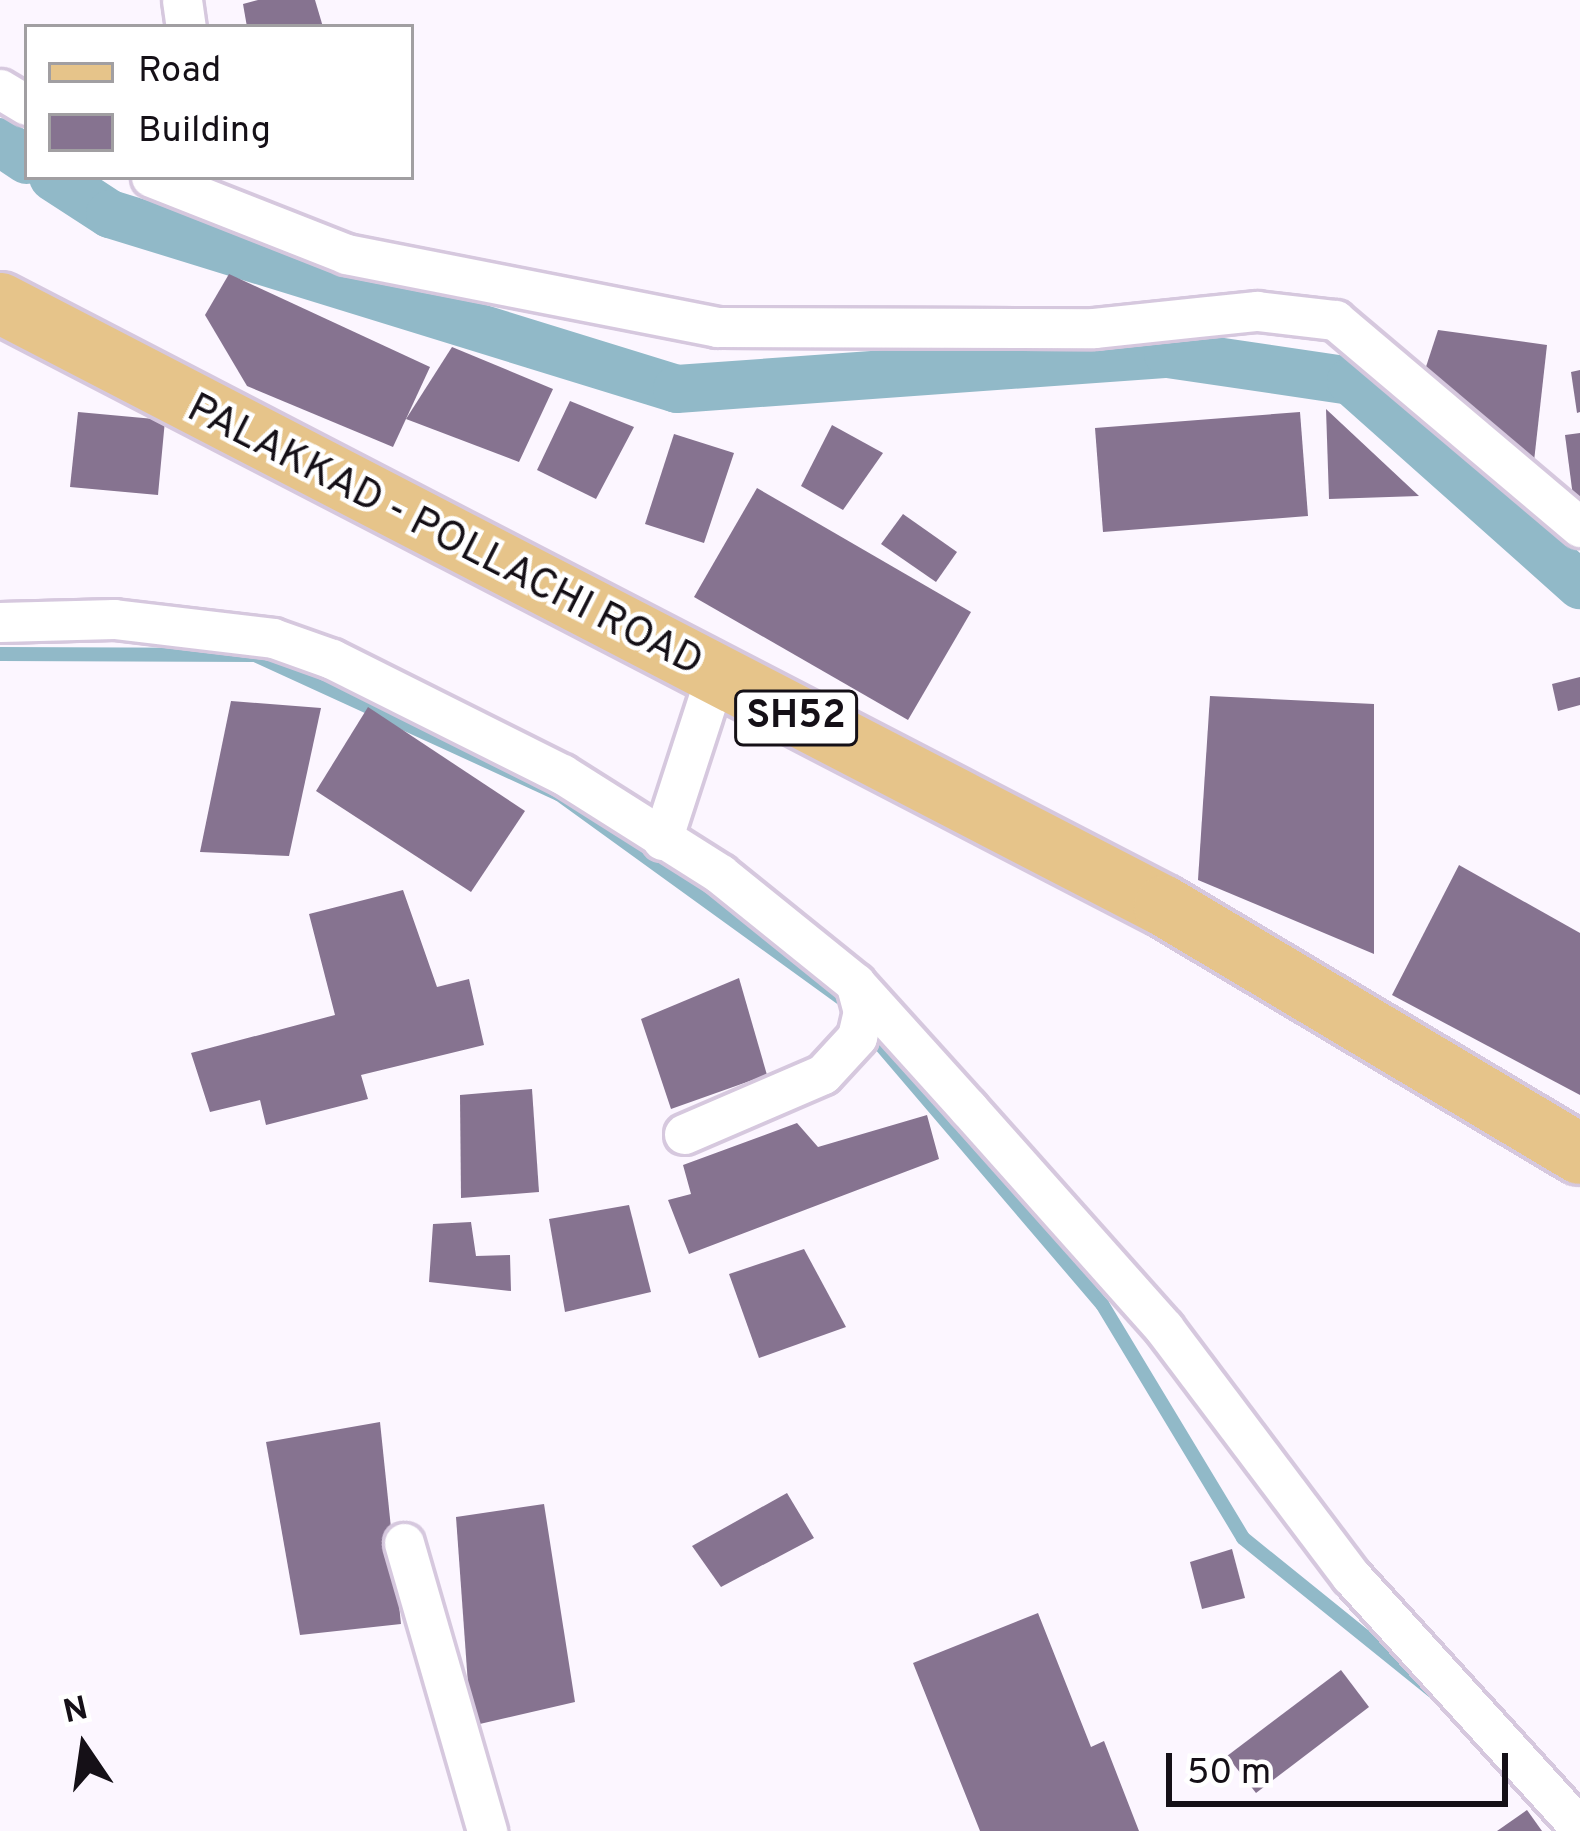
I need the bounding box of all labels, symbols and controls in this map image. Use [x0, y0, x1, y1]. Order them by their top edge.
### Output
legend [24, 24, 414, 180]
text: Road [138, 49, 221, 95]
text: Building [138, 109, 271, 155]
street label: PALAKKAD - POLLACHI ROAD [178, 385, 710, 689]
road number: SH52 [733, 685, 859, 751]
north arrow [24, 1687, 144, 1807]
text: N [60, 1689, 92, 1735]
scale bar [1172, 1729, 1514, 1803]
text: 50 m [1187, 1751, 1271, 1797]

